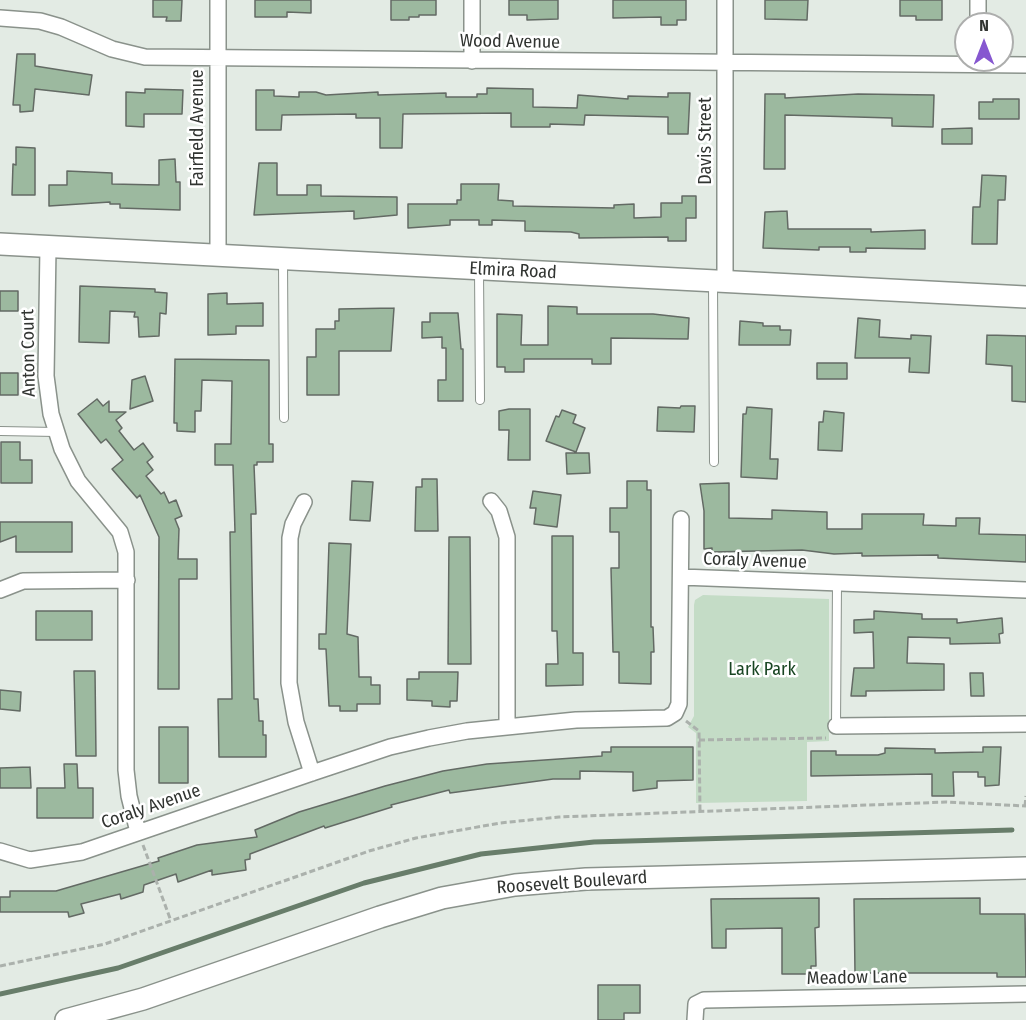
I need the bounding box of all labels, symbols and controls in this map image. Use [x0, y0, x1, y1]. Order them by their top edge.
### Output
north arrow [954, 12, 1014, 72]
text: N [979, 16, 989, 35]
street label: Wood Avenue [460, 30, 560, 54]
street label: Fairfield Avenue [187, 69, 209, 187]
street label: Davis Street [695, 97, 717, 185]
street label: Elmira Road [469, 258, 557, 284]
street label: Anton Court [17, 309, 41, 397]
street label: Coraly Avenue [703, 548, 807, 574]
park label: Lark Park [728, 659, 796, 681]
street label: Coraly Avenue [99, 780, 203, 834]
street label: Roosevelt Boulevard [496, 867, 648, 899]
street label: Meadow Lane [807, 966, 907, 990]

